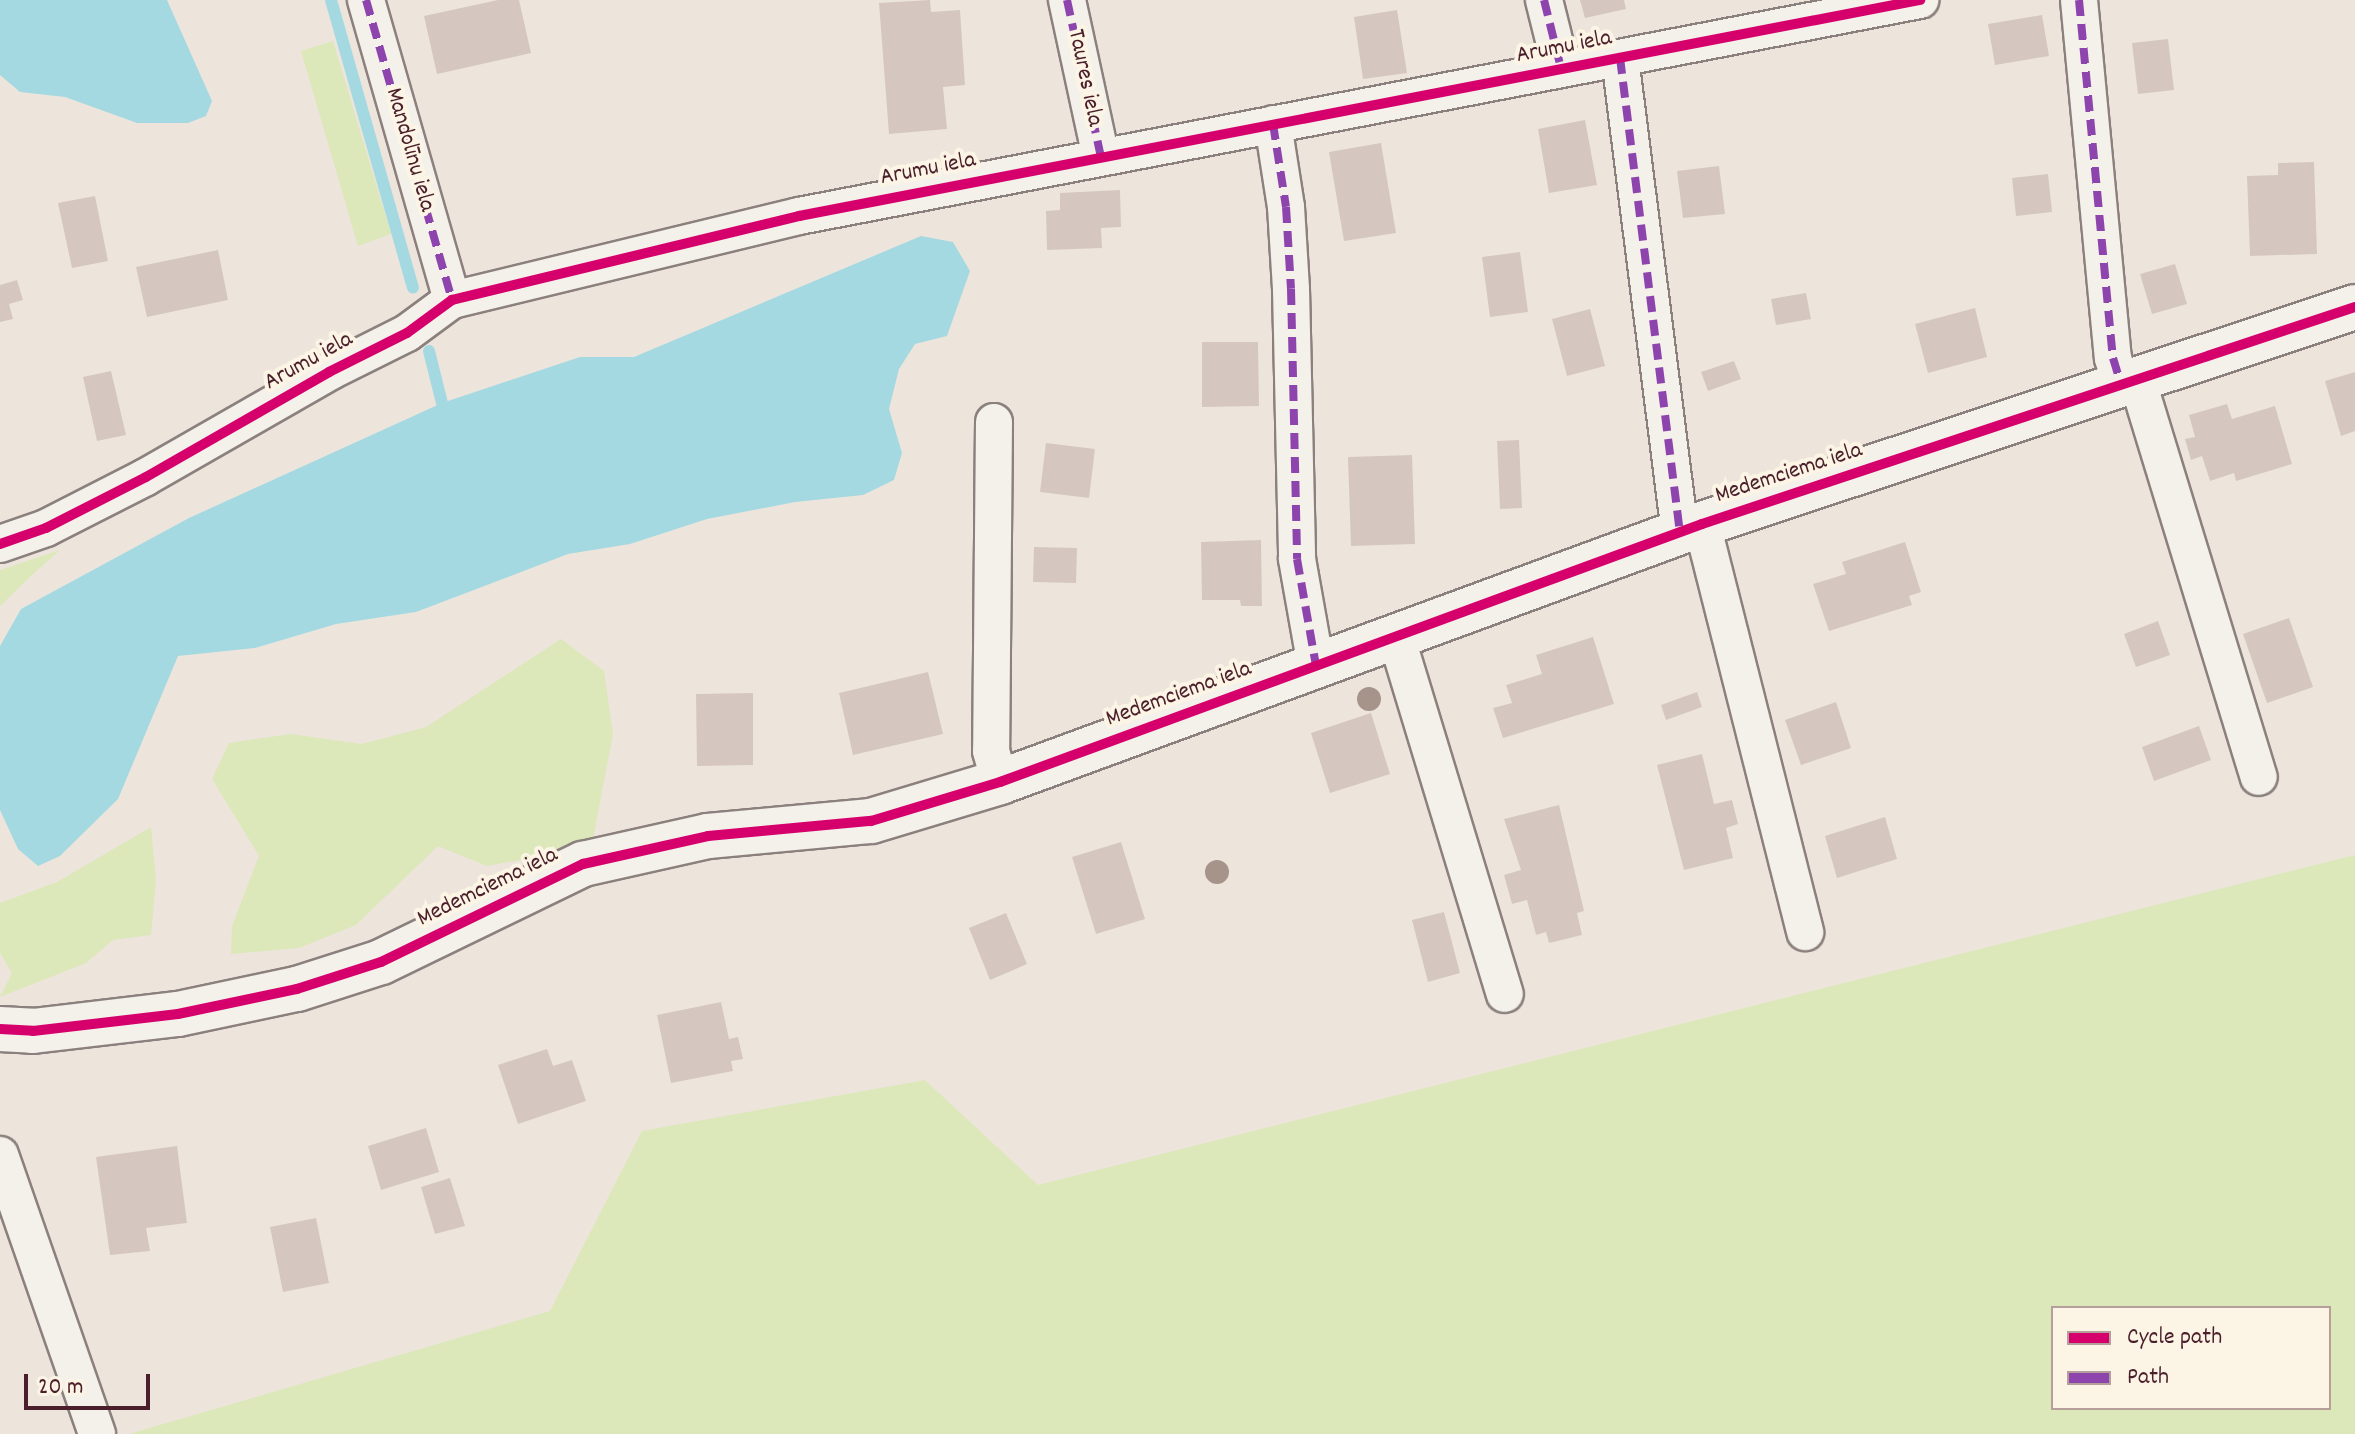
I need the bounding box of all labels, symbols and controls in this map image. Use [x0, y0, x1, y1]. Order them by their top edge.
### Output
street label: Arumu iela [1514, 25, 1614, 71]
street label: Taures iela [1060, 27, 1108, 129]
street label: Mandolīnu iela [378, 85, 440, 215]
street label: Arumu iela [878, 147, 978, 193]
street label: Arumu iela [260, 326, 358, 398]
street label: Medemciema iela [1712, 437, 1866, 511]
street label: Medemciema iela [1102, 655, 1256, 735]
street label: Medemciema iela [413, 842, 563, 934]
legend [2051, 1306, 2331, 1410]
text: Cycle path [2127, 1321, 2222, 1355]
scale bar [28, 1358, 154, 1408]
text: Path [2127, 1361, 2169, 1395]
text: 20 m [38, 1371, 84, 1405]

